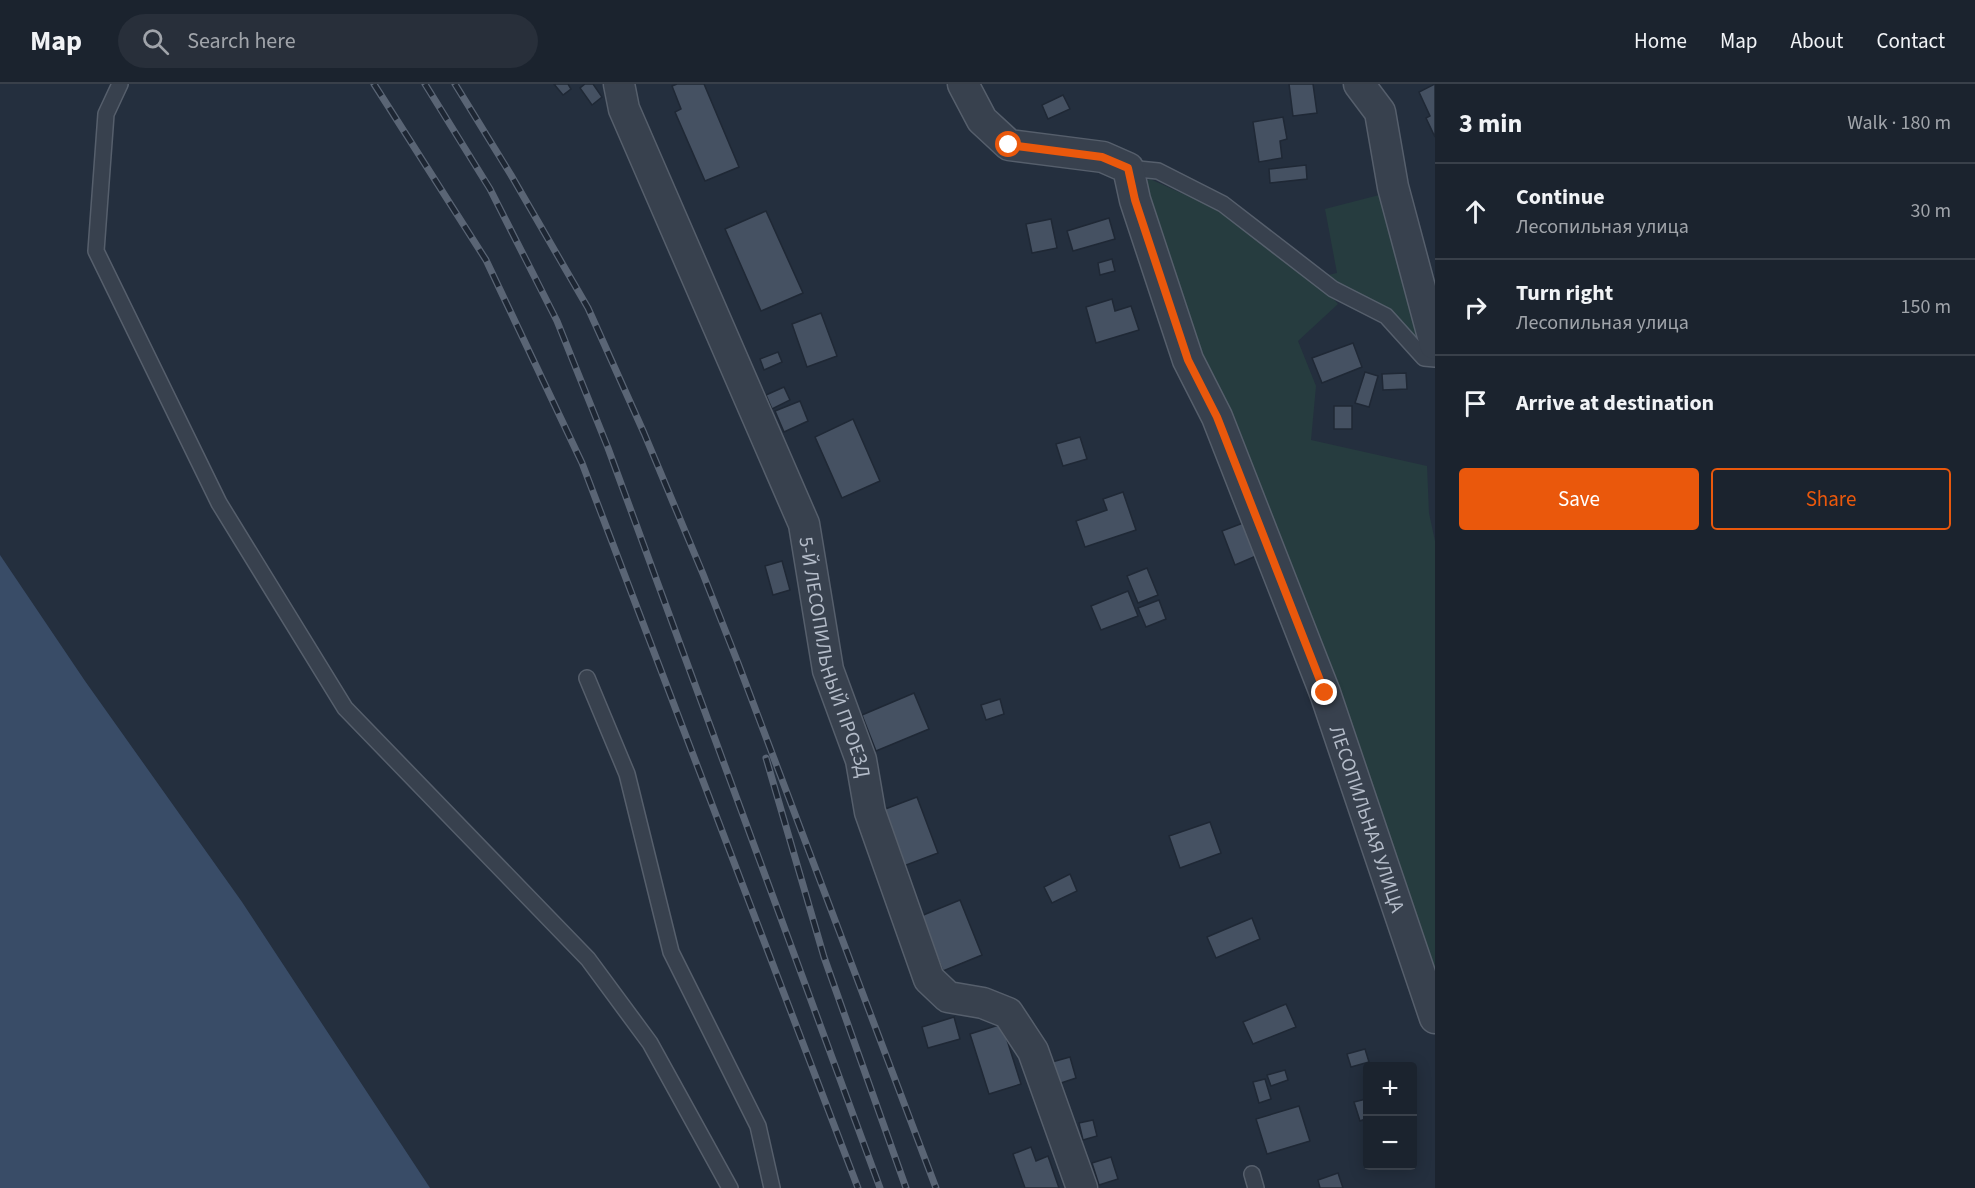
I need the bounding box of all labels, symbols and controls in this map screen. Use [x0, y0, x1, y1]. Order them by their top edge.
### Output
search box [118, 14, 538, 68]
text: Map [30, 21, 82, 61]
icon: search [139, 25, 172, 58]
text: Search here [187, 25, 296, 57]
text: Home [1634, 26, 1687, 56]
text: Map [1720, 26, 1758, 56]
text: About [1791, 26, 1843, 56]
text: Contact [1876, 26, 1945, 56]
text: 3 min [1459, 105, 1522, 142]
text: Walk · 180 m [1847, 109, 1951, 137]
route start [995, 131, 1021, 157]
text: Continue [1516, 181, 1605, 213]
icon: ahead [1459, 195, 1492, 228]
text: 30 m [1911, 197, 1951, 225]
text: Лесопильная улица [1516, 213, 1689, 241]
text: Turn right [1516, 277, 1613, 309]
icon: right [1459, 291, 1492, 324]
text: 150 m [1901, 293, 1951, 321]
text: Лесопильная улица [1516, 309, 1689, 337]
icon: arrive [1459, 387, 1492, 420]
text: Arrive at destination [1516, 387, 1714, 419]
button: Save [1459, 468, 1699, 530]
button: Share [1711, 468, 1951, 530]
street label: 5-Й ЛЕСОПИЛЬНЫЙ ПРОЕЗД [791, 535, 877, 780]
route end [1311, 679, 1337, 705]
street label: ЛЕСОПИЛЬНАЯ УЛИЦА [1322, 722, 1411, 916]
map controls [1363, 1062, 1417, 1170]
button: + [1363, 1062, 1417, 1116]
button: − [1363, 1116, 1417, 1170]

